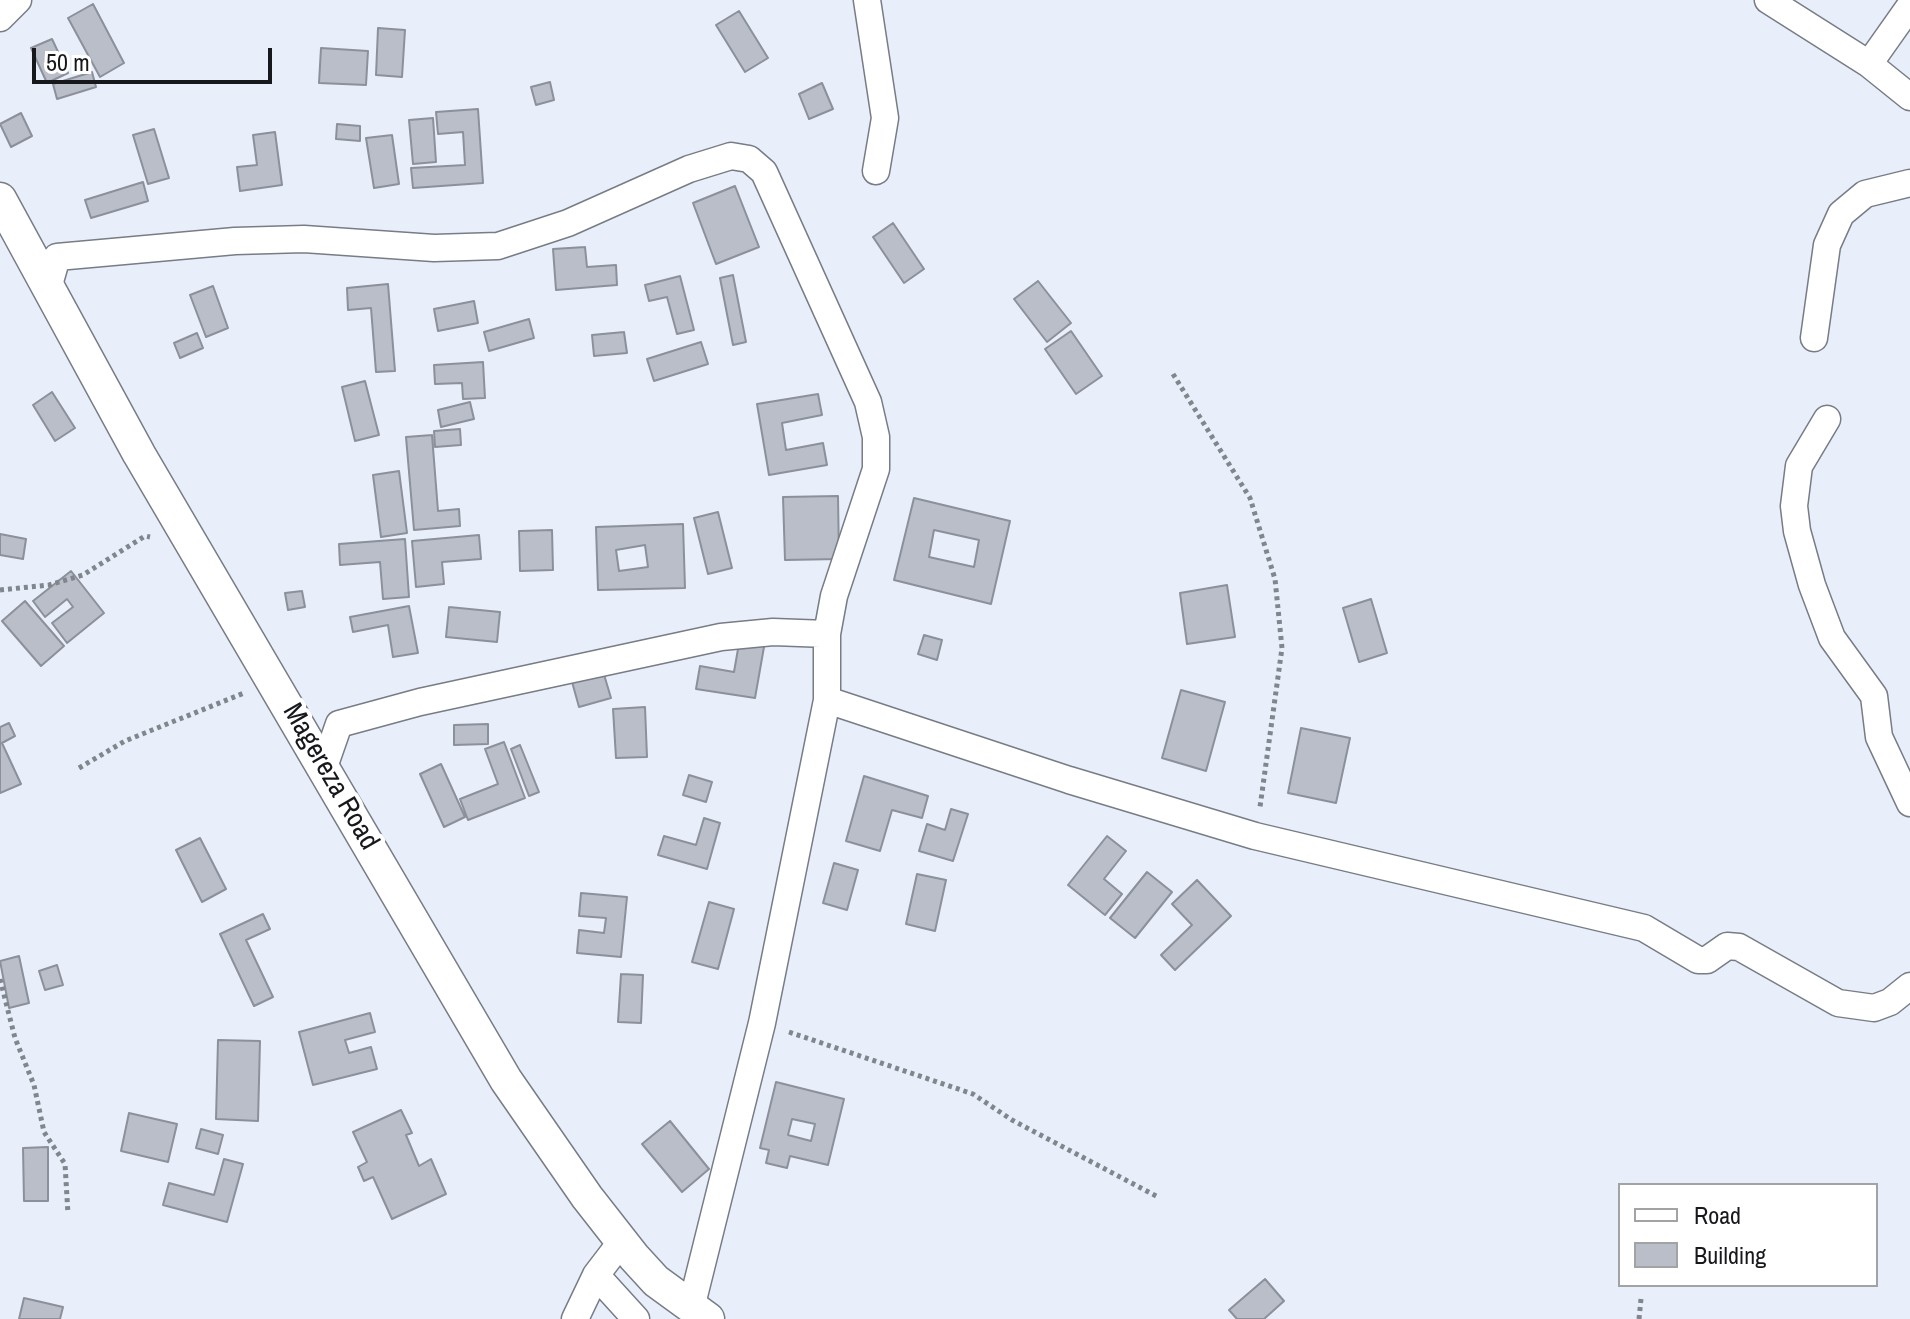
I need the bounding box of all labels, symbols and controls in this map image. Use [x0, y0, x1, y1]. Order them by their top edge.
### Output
scale bar [36, 32, 276, 82]
text: 50 m [46, 46, 90, 78]
street label: Magereza Road [275, 698, 385, 856]
legend [1618, 1183, 1878, 1287]
text: Road [1694, 1199, 1741, 1231]
text: Building [1694, 1239, 1766, 1271]

